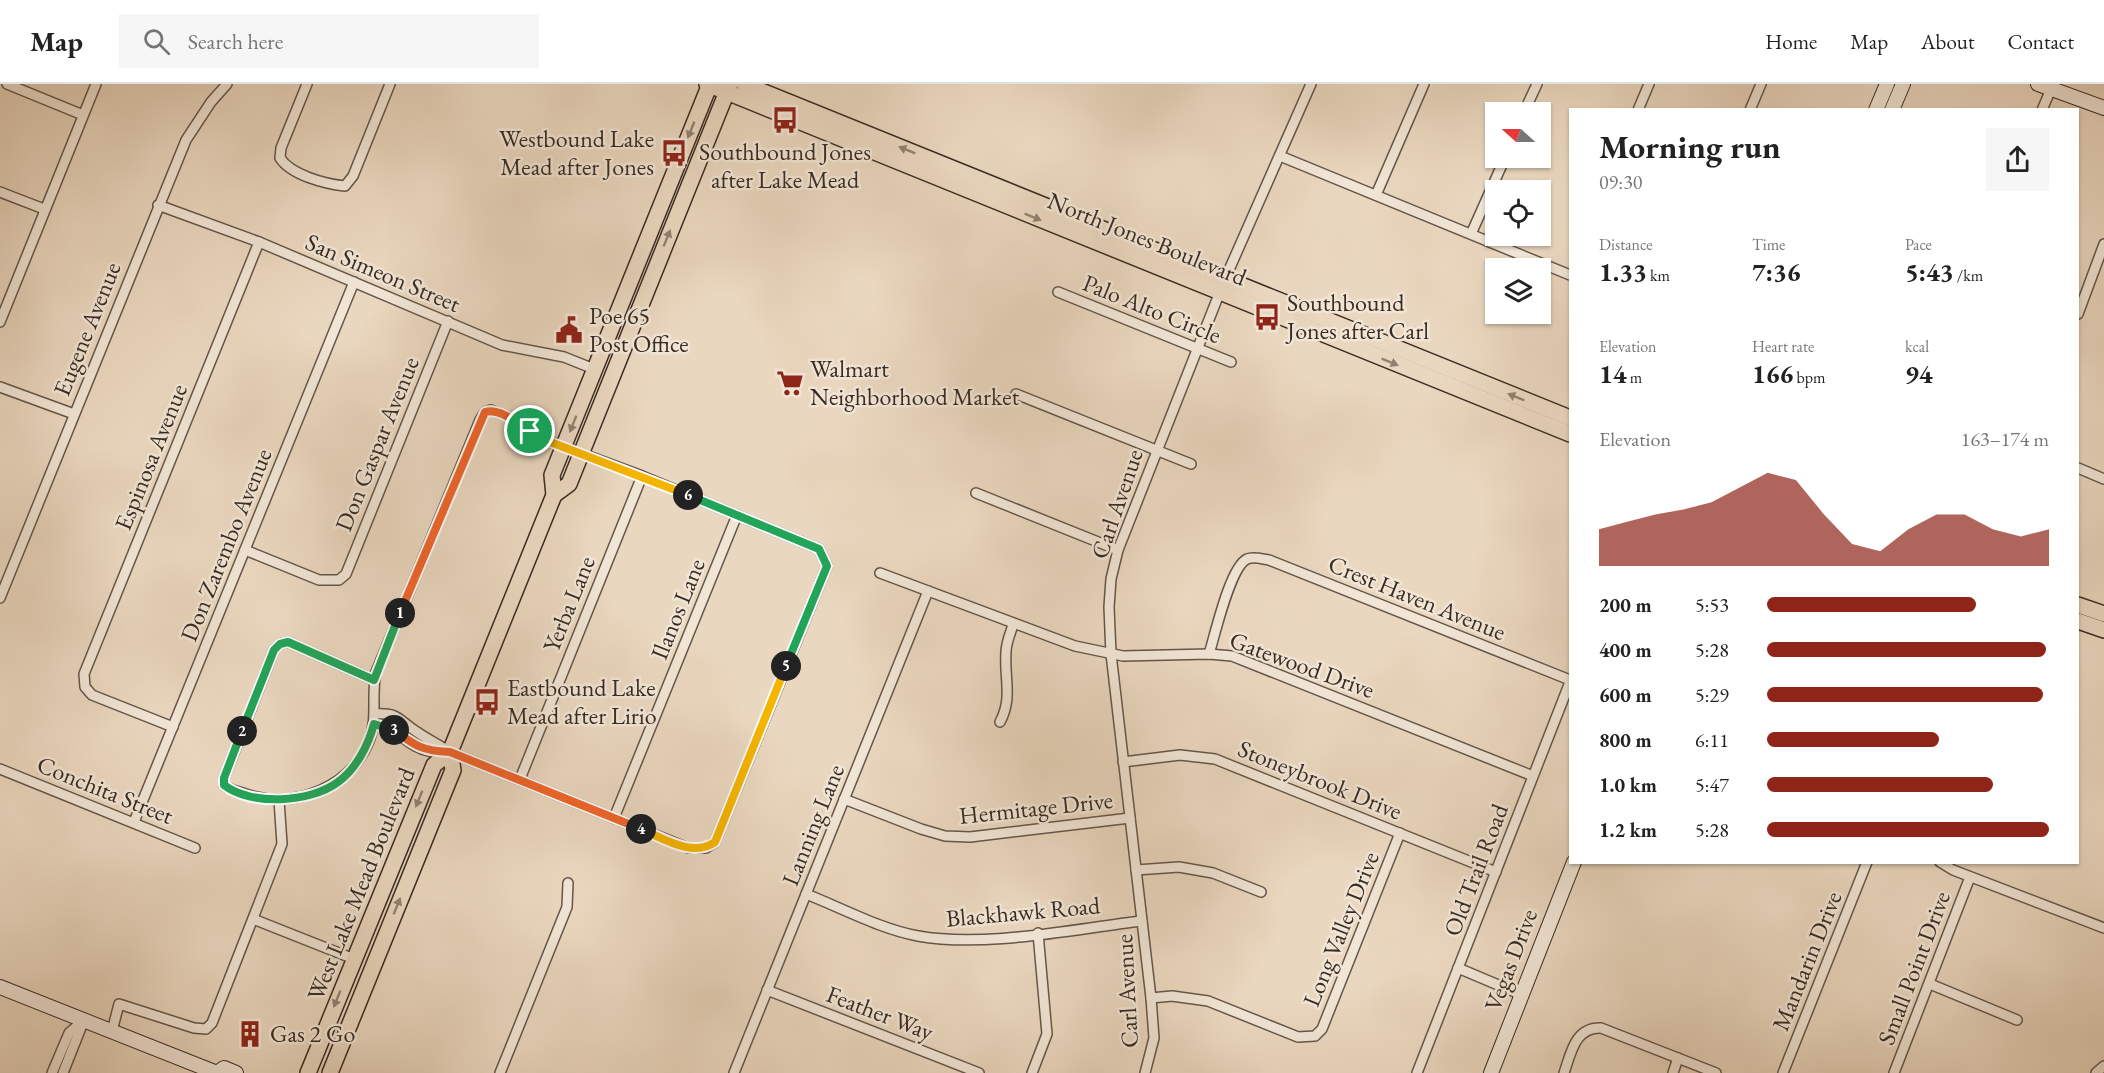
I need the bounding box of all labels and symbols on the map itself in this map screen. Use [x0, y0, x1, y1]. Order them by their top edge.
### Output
north arrow [1485, 102, 1551, 168]
bus stop icon: Southbound Jones after Lake Mead [770, 105, 800, 135]
one-way arrow [686, 121, 696, 139]
place label: Westbound Lake Mead after Jones [499, 123, 654, 182]
place label: Southbound Jones after Lake Mead [699, 136, 871, 195]
bus stop icon: Westbound Lake Mead after Jones [659, 138, 689, 168]
one-way arrow [898, 145, 916, 154]
street label: North Jones Boulevard [1043, 184, 1252, 293]
one-way arrow [1025, 212, 1043, 222]
street label: San Simeon Street [301, 226, 466, 319]
one-way arrow [663, 229, 672, 247]
street label: Eugene Avenue [46, 257, 127, 400]
street label: Palo Alto Circle [1078, 267, 1226, 350]
place label: Southbound Jones after Carl [1285, 287, 1429, 346]
place label: Poe 65 Post Office [589, 300, 689, 359]
bus stop icon: Southbound Jones after Carl [1252, 302, 1282, 332]
public building icon: Poe 65 Post Office [554, 315, 584, 345]
street label: Don Gaspar Avenue [327, 352, 426, 536]
place label: Walmart Neighborhood Market [810, 353, 1020, 412]
one-way arrow [1382, 357, 1400, 367]
supermarket icon: Walmart Neighborhood Market [775, 368, 805, 398]
street label: Espinosa Avenue [107, 379, 194, 535]
one-way arrow [1507, 391, 1525, 401]
pin [504, 405, 555, 456]
one-way arrow [568, 415, 578, 433]
street label: Don Zarembo Avenue [173, 444, 278, 646]
street label: Carl Avenue [1083, 445, 1150, 563]
pin: 6 [673, 480, 703, 510]
street label: Crest Haven Avenue [1324, 548, 1510, 647]
street label: Yerba Lane [535, 551, 602, 656]
street label: Ilanos Lane [643, 554, 712, 664]
pin: 1 [385, 598, 415, 628]
street label: Gatewood Drive [1226, 624, 1379, 705]
pin: 5 [771, 651, 801, 681]
place label: Eastbound Lake Mead after Lirio [507, 672, 657, 731]
bus stop icon: Eastbound Lake Mead after Lirio [472, 687, 502, 717]
pin: 3 [379, 715, 409, 745]
pin: 2 [227, 716, 257, 746]
street label: Stoneybrook Drive [1234, 733, 1407, 827]
street label: Conchita Street [33, 748, 178, 831]
street label: Lanning Lane [774, 759, 851, 890]
street label: West Lake Mead Boulevard [300, 762, 422, 1005]
street label: Hermitage Drive [958, 784, 1114, 831]
one-way arrow [414, 791, 424, 809]
street label: Old Trail Road [1436, 799, 1515, 940]
pin: 4 [626, 814, 656, 844]
street label: Long Valley Drive [1295, 847, 1386, 1011]
street label: Mandarin Drive [1764, 887, 1849, 1035]
street label: Small Point Drive [1870, 887, 1957, 1049]
street label: Blackhawk Road [945, 889, 1102, 934]
one-way arrow [393, 897, 402, 915]
street label: Vegas Drive [1477, 904, 1544, 1015]
street label: Carl Avenue [1108, 933, 1145, 1049]
street label: Feather Way [822, 978, 938, 1047]
one-way arrow [332, 991, 342, 1009]
place label: Gas 2 Go [270, 1018, 355, 1049]
building icon: Gas 2 Go [235, 1019, 265, 1049]

